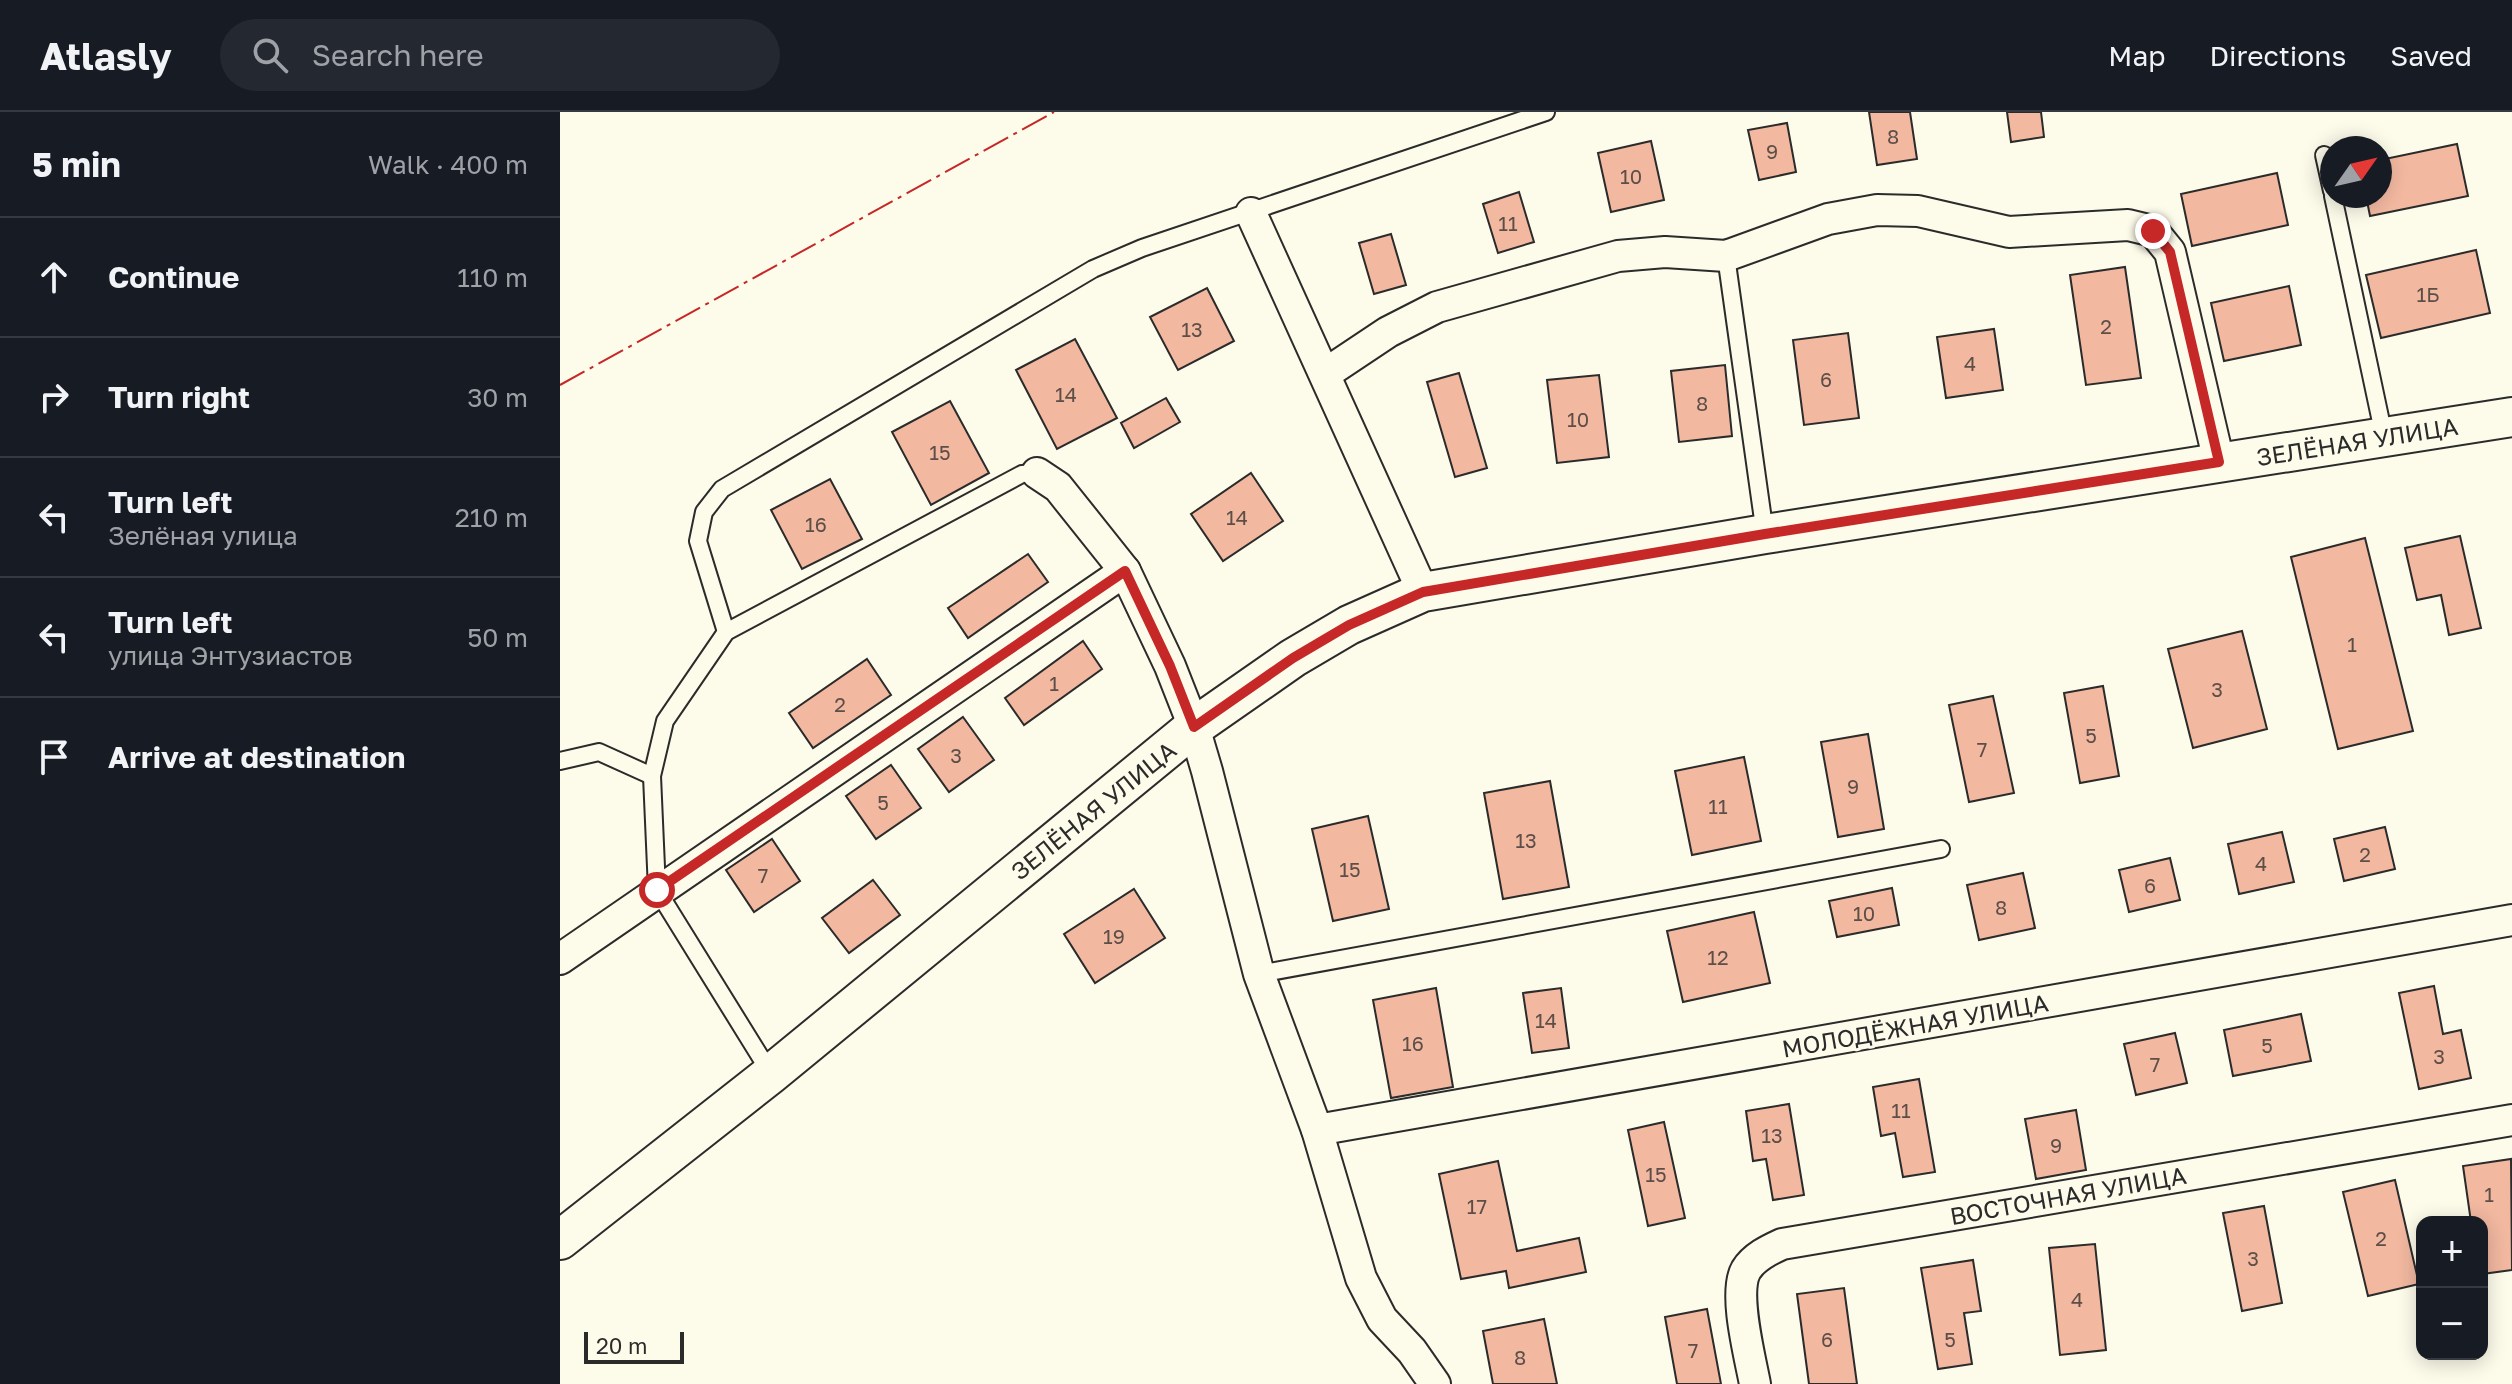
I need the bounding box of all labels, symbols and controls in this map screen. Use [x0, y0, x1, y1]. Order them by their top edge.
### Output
search box [220, 19, 780, 91]
text: Atlasly [40, 33, 172, 78]
icon: search [248, 33, 292, 77]
text: Search here [312, 37, 484, 73]
text: Map [2108, 39, 2165, 72]
text: Directions [2209, 39, 2346, 72]
text: Saved [2390, 39, 2472, 72]
house number: 8 [1887, 124, 1899, 148]
north arrow [2320, 136, 2392, 208]
house number: 9 [1766, 139, 1778, 163]
text: 5 min [32, 144, 121, 184]
text: Walk · 400 m [368, 149, 528, 180]
house number: 10 [1620, 164, 1642, 188]
house number: 11 [1498, 211, 1518, 235]
route end [2135, 213, 2171, 249]
icon: ahead [32, 255, 76, 299]
text: Continue [108, 259, 239, 295]
text: 110 m [457, 262, 528, 293]
house number: 1Б [2417, 282, 2440, 306]
house number: 2 [2100, 314, 2112, 338]
house number: 13 [1181, 317, 1203, 341]
house number: 4 [1964, 351, 1976, 375]
house number: 6 [1820, 367, 1832, 391]
icon: right [32, 375, 76, 419]
text: Turn right [108, 379, 250, 415]
text: 30 m [467, 382, 528, 413]
house number: 14 [1055, 382, 1077, 406]
house number: 8 [1696, 391, 1708, 415]
house number: 10 [1567, 407, 1589, 431]
street label: ЗЕЛЁНАЯ УЛИЦА [2254, 411, 2460, 471]
house number: 15 [929, 440, 951, 464]
text: Turn left [108, 484, 233, 520]
icon: left [32, 495, 76, 539]
text: 210 m [455, 502, 528, 533]
house number: 14 [1226, 505, 1248, 529]
house number: 16 [805, 512, 827, 536]
text: Зелёная улица [108, 520, 298, 551]
text: Turn left [108, 604, 233, 640]
icon: left [32, 615, 76, 659]
text: 50 m [467, 622, 528, 653]
house number: 1 [2347, 632, 2357, 656]
text: улица Энтузиастов [108, 640, 353, 671]
house number: 1 [1049, 671, 1059, 695]
house number: 3 [2211, 677, 2223, 701]
house number: 2 [834, 692, 846, 716]
house number: 5 [2085, 723, 2097, 747]
icon: arrive [32, 735, 76, 779]
street label: ЗЕЛЁНАЯ УЛИЦА [1005, 735, 1181, 885]
house number: 7 [1977, 737, 1987, 761]
text: Arrive at destination [108, 739, 405, 775]
house number: 3 [950, 743, 962, 767]
house number: 9 [1847, 774, 1859, 798]
house number: 5 [877, 790, 889, 814]
house number: 11 [1708, 794, 1728, 818]
house number: 13 [1515, 828, 1537, 852]
house number: 2 [2359, 842, 2371, 866]
house number: 4 [2255, 851, 2267, 875]
house number: 15 [1339, 857, 1361, 881]
house number: 7 [758, 863, 768, 887]
route start [639, 872, 675, 908]
house number: 6 [2144, 873, 2156, 897]
house number: 8 [1995, 895, 2007, 919]
house number: 10 [1853, 901, 1875, 925]
house number: 19 [1103, 924, 1125, 948]
house number: 12 [1707, 945, 1729, 969]
street label: МОЛОДЁЖНАЯ УЛИЦА [1780, 987, 2050, 1063]
house number: 14 [1535, 1008, 1557, 1032]
house number: 16 [1402, 1031, 1424, 1055]
house number: 5 [2261, 1033, 2273, 1057]
house number: 3 [2433, 1044, 2445, 1068]
house number: 7 [2150, 1052, 2160, 1076]
house number: 11 [1891, 1098, 1911, 1122]
house number: 13 [1761, 1123, 1783, 1147]
house number: 9 [2050, 1133, 2062, 1157]
street label: ВОСТОЧНАЯ УЛИЦА [1947, 1160, 2189, 1230]
house number: 15 [1645, 1162, 1667, 1186]
house number: 1 [2484, 1182, 2494, 1206]
house number: 17 [1467, 1194, 1487, 1218]
map controls [2416, 1216, 2488, 1360]
button: + [2416, 1216, 2488, 1288]
house number: 2 [2375, 1226, 2387, 1250]
house number: 3 [2247, 1246, 2259, 1270]
house number: 4 [2071, 1287, 2083, 1311]
button: − [2416, 1288, 2488, 1360]
house number: 6 [1821, 1327, 1833, 1351]
house number: 5 [1944, 1327, 1956, 1351]
scale bar [584, 1328, 684, 1364]
text: 20 m [596, 1332, 647, 1359]
house number: 7 [1688, 1338, 1698, 1362]
house number: 8 [1514, 1345, 1526, 1369]

